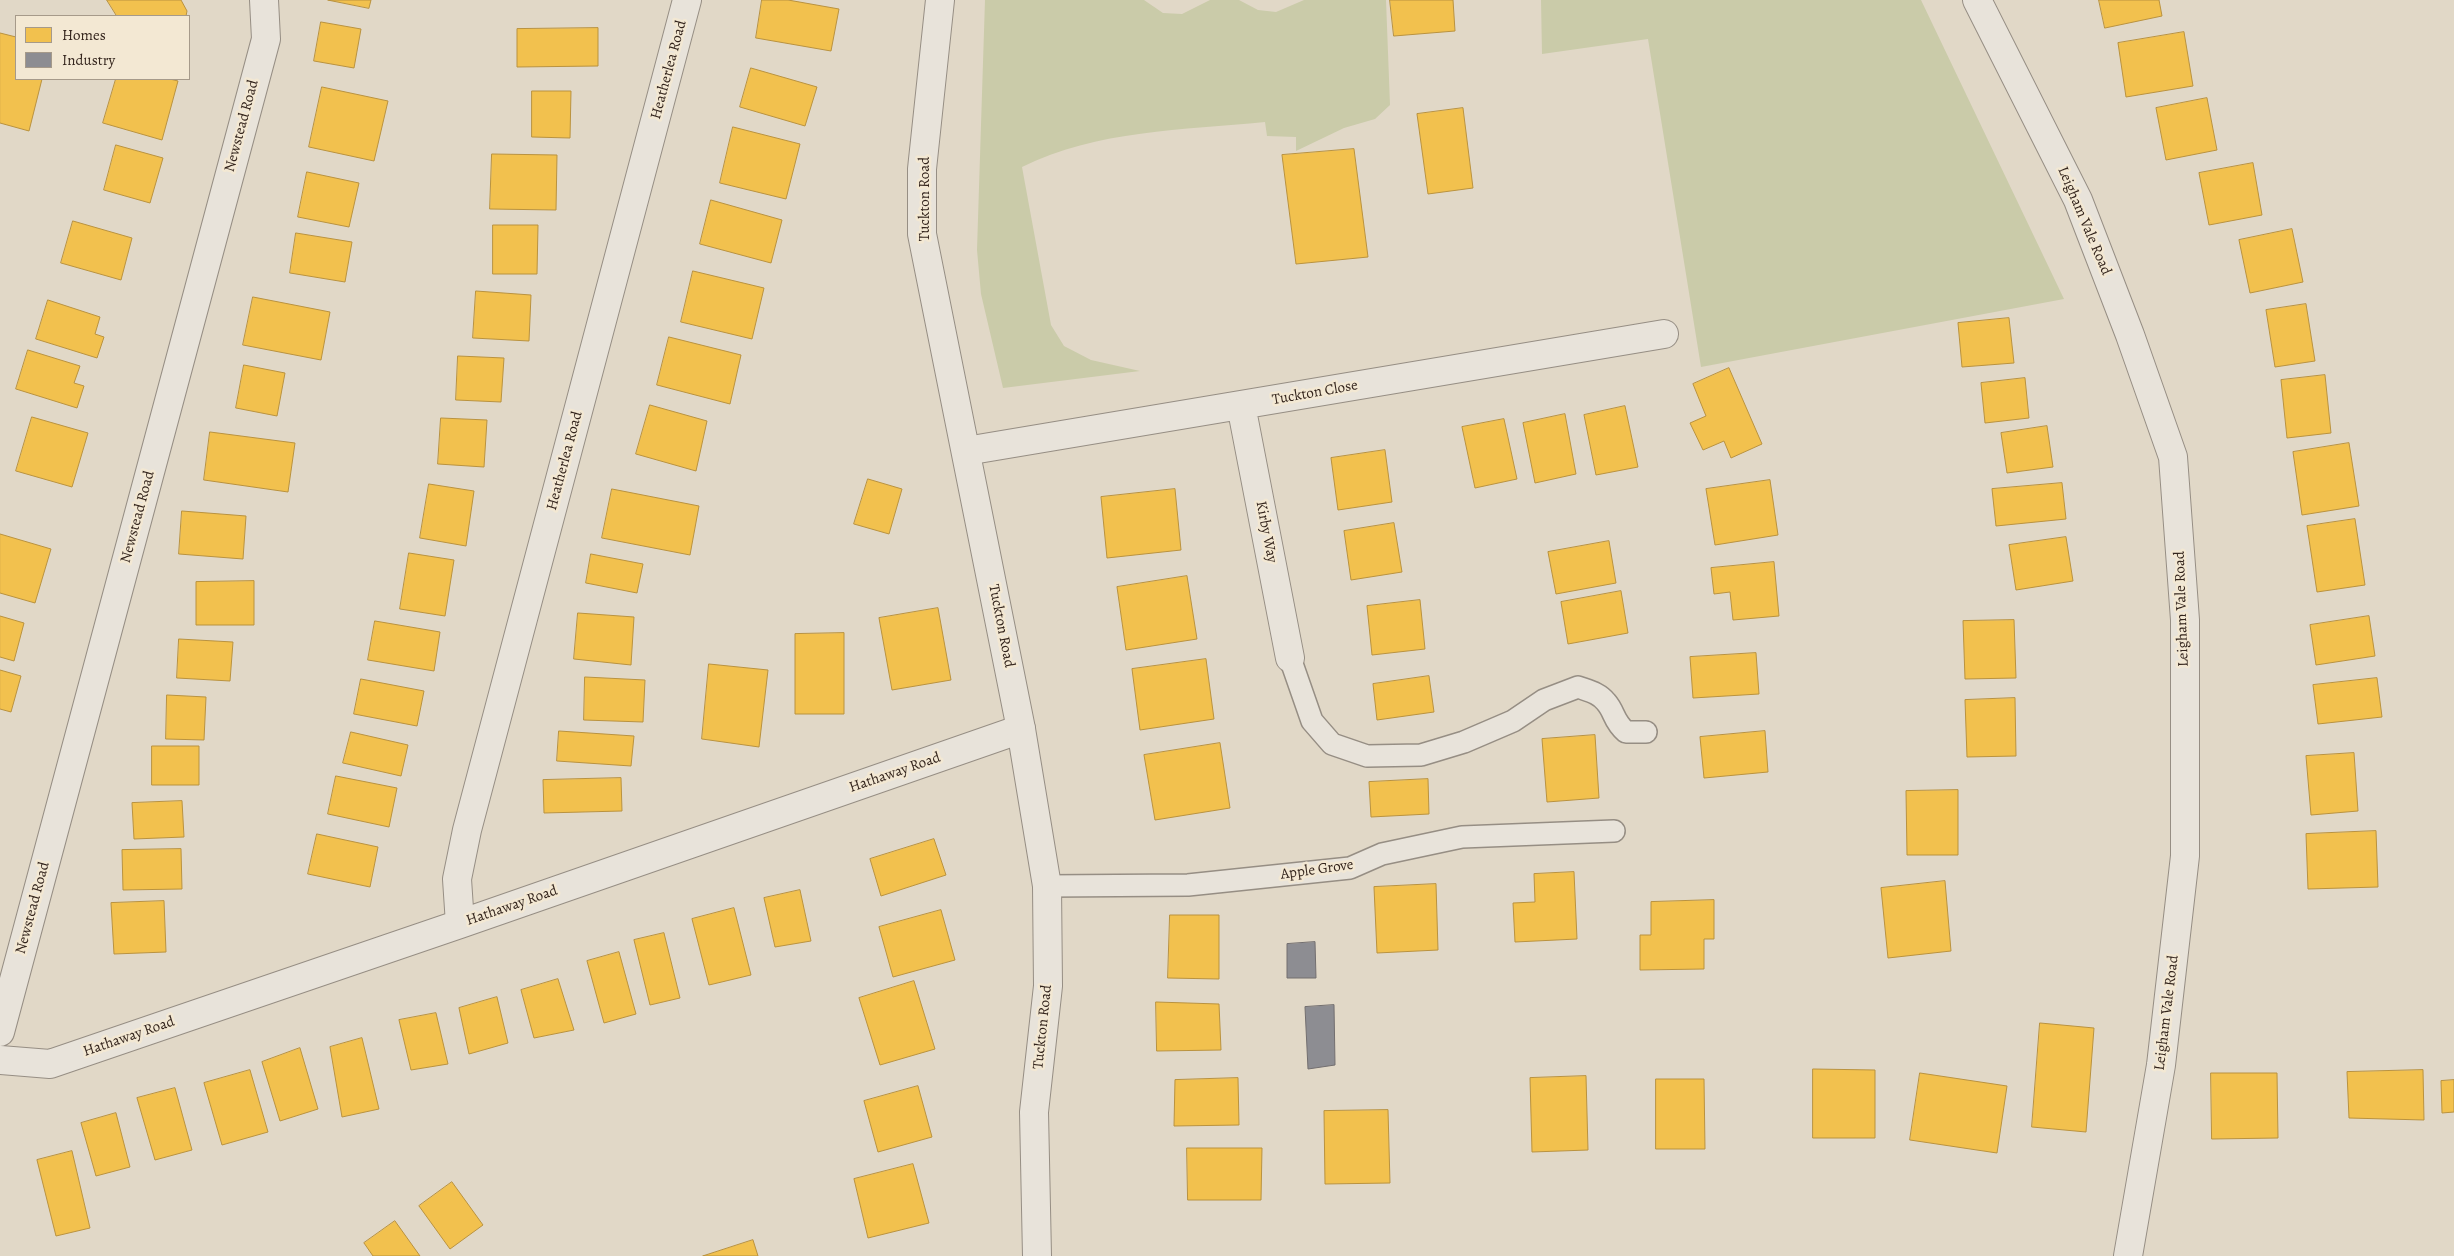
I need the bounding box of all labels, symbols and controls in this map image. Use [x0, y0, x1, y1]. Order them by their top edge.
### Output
legend [15, 15, 190, 80]
street label: Heatherlea Road [647, 19, 691, 121]
text: Homes [62, 25, 106, 45]
text: Industry [62, 50, 115, 70]
street label: Newstead Road [221, 78, 263, 174]
street label: Tuckton Road [916, 157, 934, 241]
street label: Leigham Vale Road [2053, 164, 2115, 278]
street label: Tuckton Close [1271, 377, 1359, 409]
street label: Heatherlea Road [543, 410, 587, 512]
street label: Newstead Road [117, 469, 159, 565]
street label: Kirby Way [1251, 500, 1281, 564]
street label: Leigham Vale Road [2171, 551, 2193, 667]
street label: Tuckton Road [984, 583, 1018, 669]
street label: Hathaway Road [847, 749, 943, 797]
street label: Apple Grove [1279, 856, 1355, 884]
street label: Newstead Road [12, 860, 54, 956]
street label: Hathaway Road [464, 882, 560, 930]
street label: Leigham Vale Road [2151, 954, 2183, 1072]
street label: Tuckton Road [1030, 984, 1056, 1070]
street label: Hathaway Road [81, 1013, 177, 1061]

